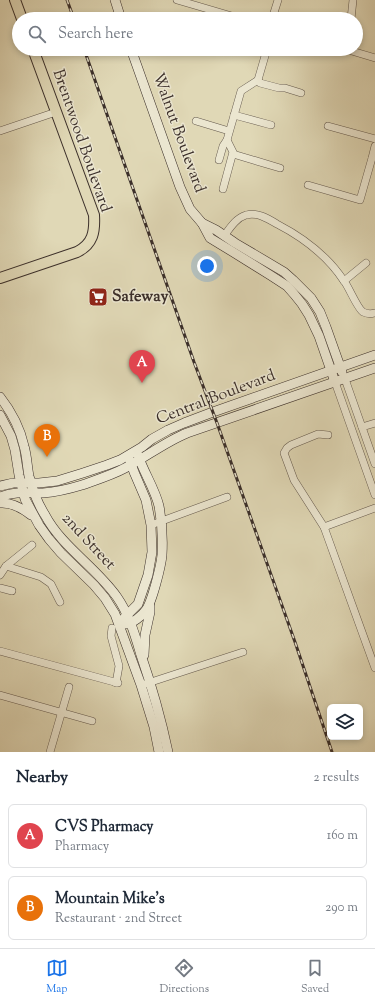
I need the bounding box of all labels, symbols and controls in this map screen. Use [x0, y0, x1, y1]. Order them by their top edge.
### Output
search box [12, 12, 363, 56]
icon: search [26, 23, 48, 45]
text: Search here [58, 24, 133, 45]
street label: Brentwood Boulevard [46, 66, 116, 216]
street label: Walnut Boulevard [146, 70, 210, 196]
your location [197, 256, 217, 276]
supermarket icon: Safeway [87, 286, 109, 308]
place label: Safeway [112, 286, 168, 309]
pin: A [129, 350, 155, 383]
street label: Central Boulevard [153, 365, 279, 431]
pin: B [34, 424, 60, 457]
street label: 2nd Street [56, 508, 121, 576]
map controls [327, 704, 363, 740]
button: layers [327, 704, 363, 740]
text: Nearby [16, 766, 68, 790]
text: 2 results [314, 769, 359, 787]
text: CVS Pharmacy [55, 817, 154, 838]
text: A [25, 827, 35, 845]
text: 160 m [327, 827, 358, 845]
text: Pharmacy [55, 838, 109, 856]
text: Mountain Mike's [55, 889, 165, 910]
text: B [26, 899, 34, 917]
text: 290 m [325, 899, 358, 917]
text: Restaurant · 2nd Street [55, 910, 182, 928]
tab: Map [46, 957, 68, 997]
tab: Directions [160, 957, 209, 997]
tab: Saved [301, 957, 329, 997]

